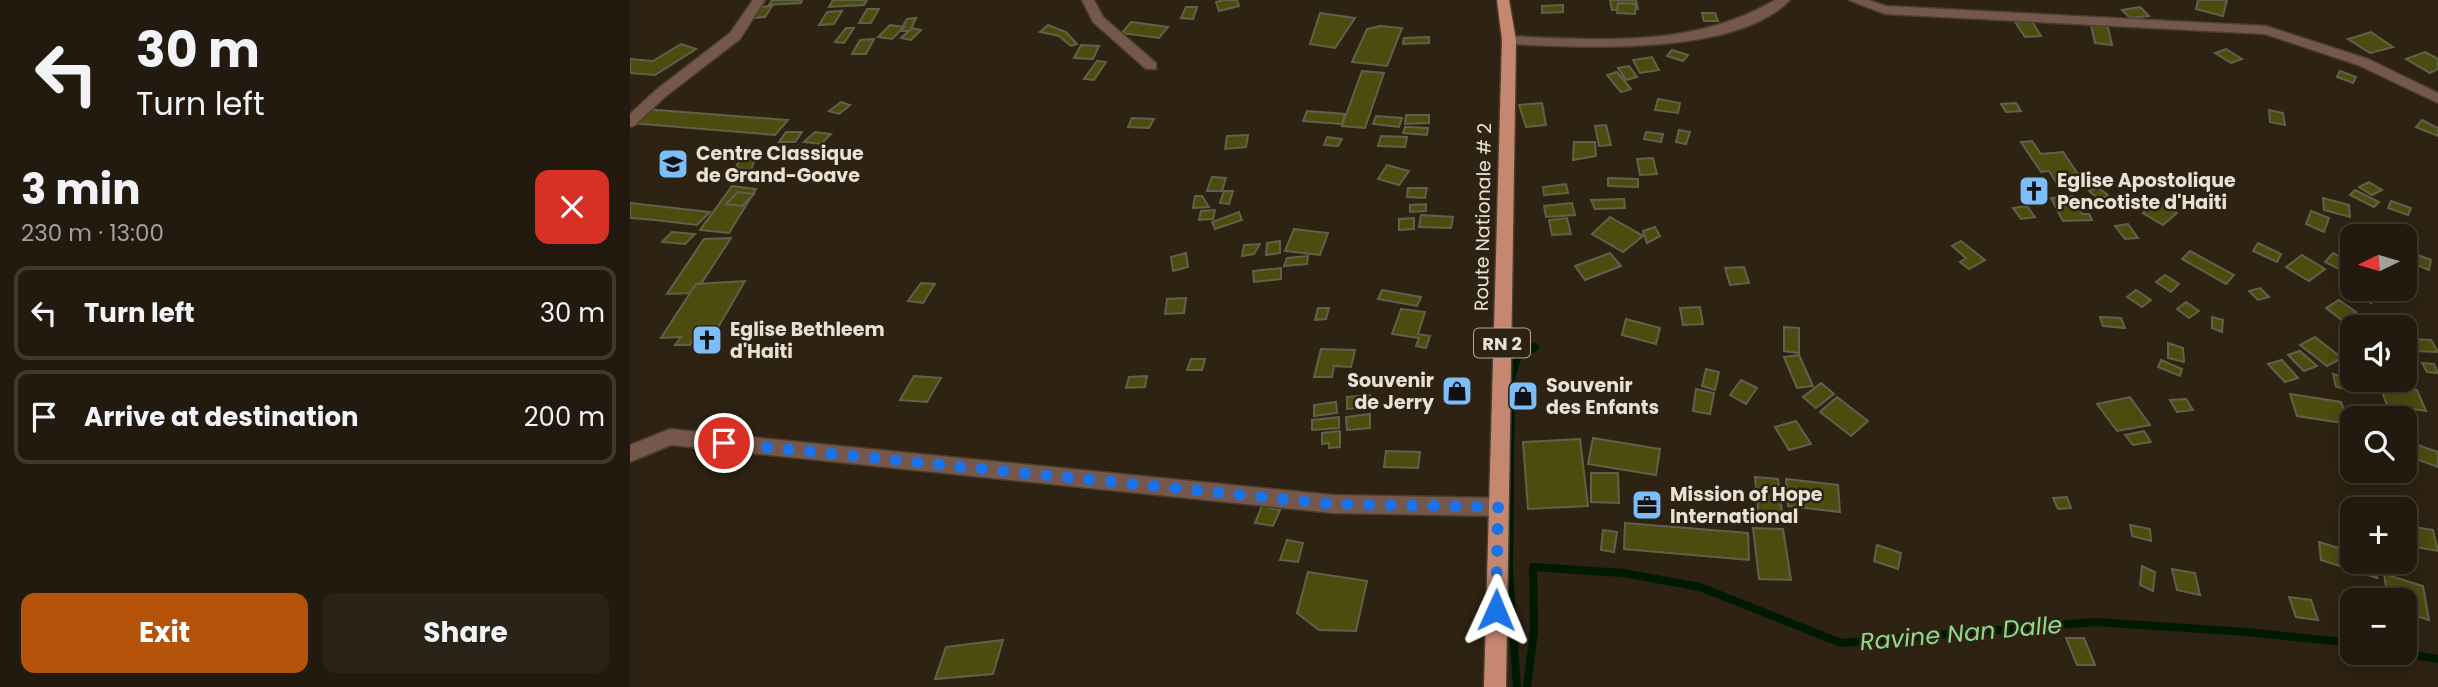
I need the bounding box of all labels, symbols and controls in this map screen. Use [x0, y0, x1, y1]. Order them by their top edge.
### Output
text: 30 m [136, 16, 260, 84]
icon: left [21, 28, 112, 119]
text: Turn left [136, 81, 265, 126]
street label: Route Nationale # 2 [1468, 123, 1498, 311]
place label: Centre Classique de Grand-Goave [696, 140, 864, 189]
school or university icon: Centre Classique de Grand-Goave [656, 147, 690, 181]
text: 3 min [21, 160, 141, 219]
place label: Eglise Apostolique Pencotiste d'Haiti [2057, 167, 2236, 216]
button: close [535, 170, 609, 244]
church icon: Eglise Apostolique Pencotiste d'Haiti [2017, 174, 2051, 208]
text: 230 m · 13:00 [21, 217, 164, 249]
north arrow [2340, 224, 2417, 301]
map controls [2340, 224, 2417, 665]
icon: left [25, 294, 63, 332]
text: Turn left [84, 295, 195, 331]
text: 30 m [540, 295, 605, 331]
button: sound [2340, 315, 2417, 392]
place label: Eglise Bethleem d'Haiti [730, 316, 885, 365]
church icon: Eglise Bethleem d'Haiti [690, 323, 724, 357]
road number: RN 2 [1474, 328, 1530, 358]
place label: Souvenir de Jerry [1347, 367, 1435, 416]
place label: Souvenir des Enfants [1546, 372, 1659, 421]
shop icon: Souvenir de Jerry [1440, 374, 1474, 408]
shop icon: Souvenir des Enfants [1506, 379, 1540, 413]
icon: arrive [25, 398, 63, 436]
text: Arrive at destination [84, 399, 359, 435]
text: 200 m [524, 399, 605, 435]
button: search [2340, 406, 2417, 483]
pin [694, 413, 754, 473]
icon: arrive [705, 424, 743, 462]
place label: Mission of Hope International [1670, 481, 1823, 530]
office icon: Mission of Hope International [1630, 488, 1664, 522]
button: + [2340, 497, 2417, 574]
position arrow [1459, 573, 1533, 647]
button: − [2340, 588, 2417, 665]
button: Exit [21, 593, 308, 673]
button: Share [322, 593, 609, 673]
water label: Ravine Nan Dalle [1858, 608, 2064, 658]

